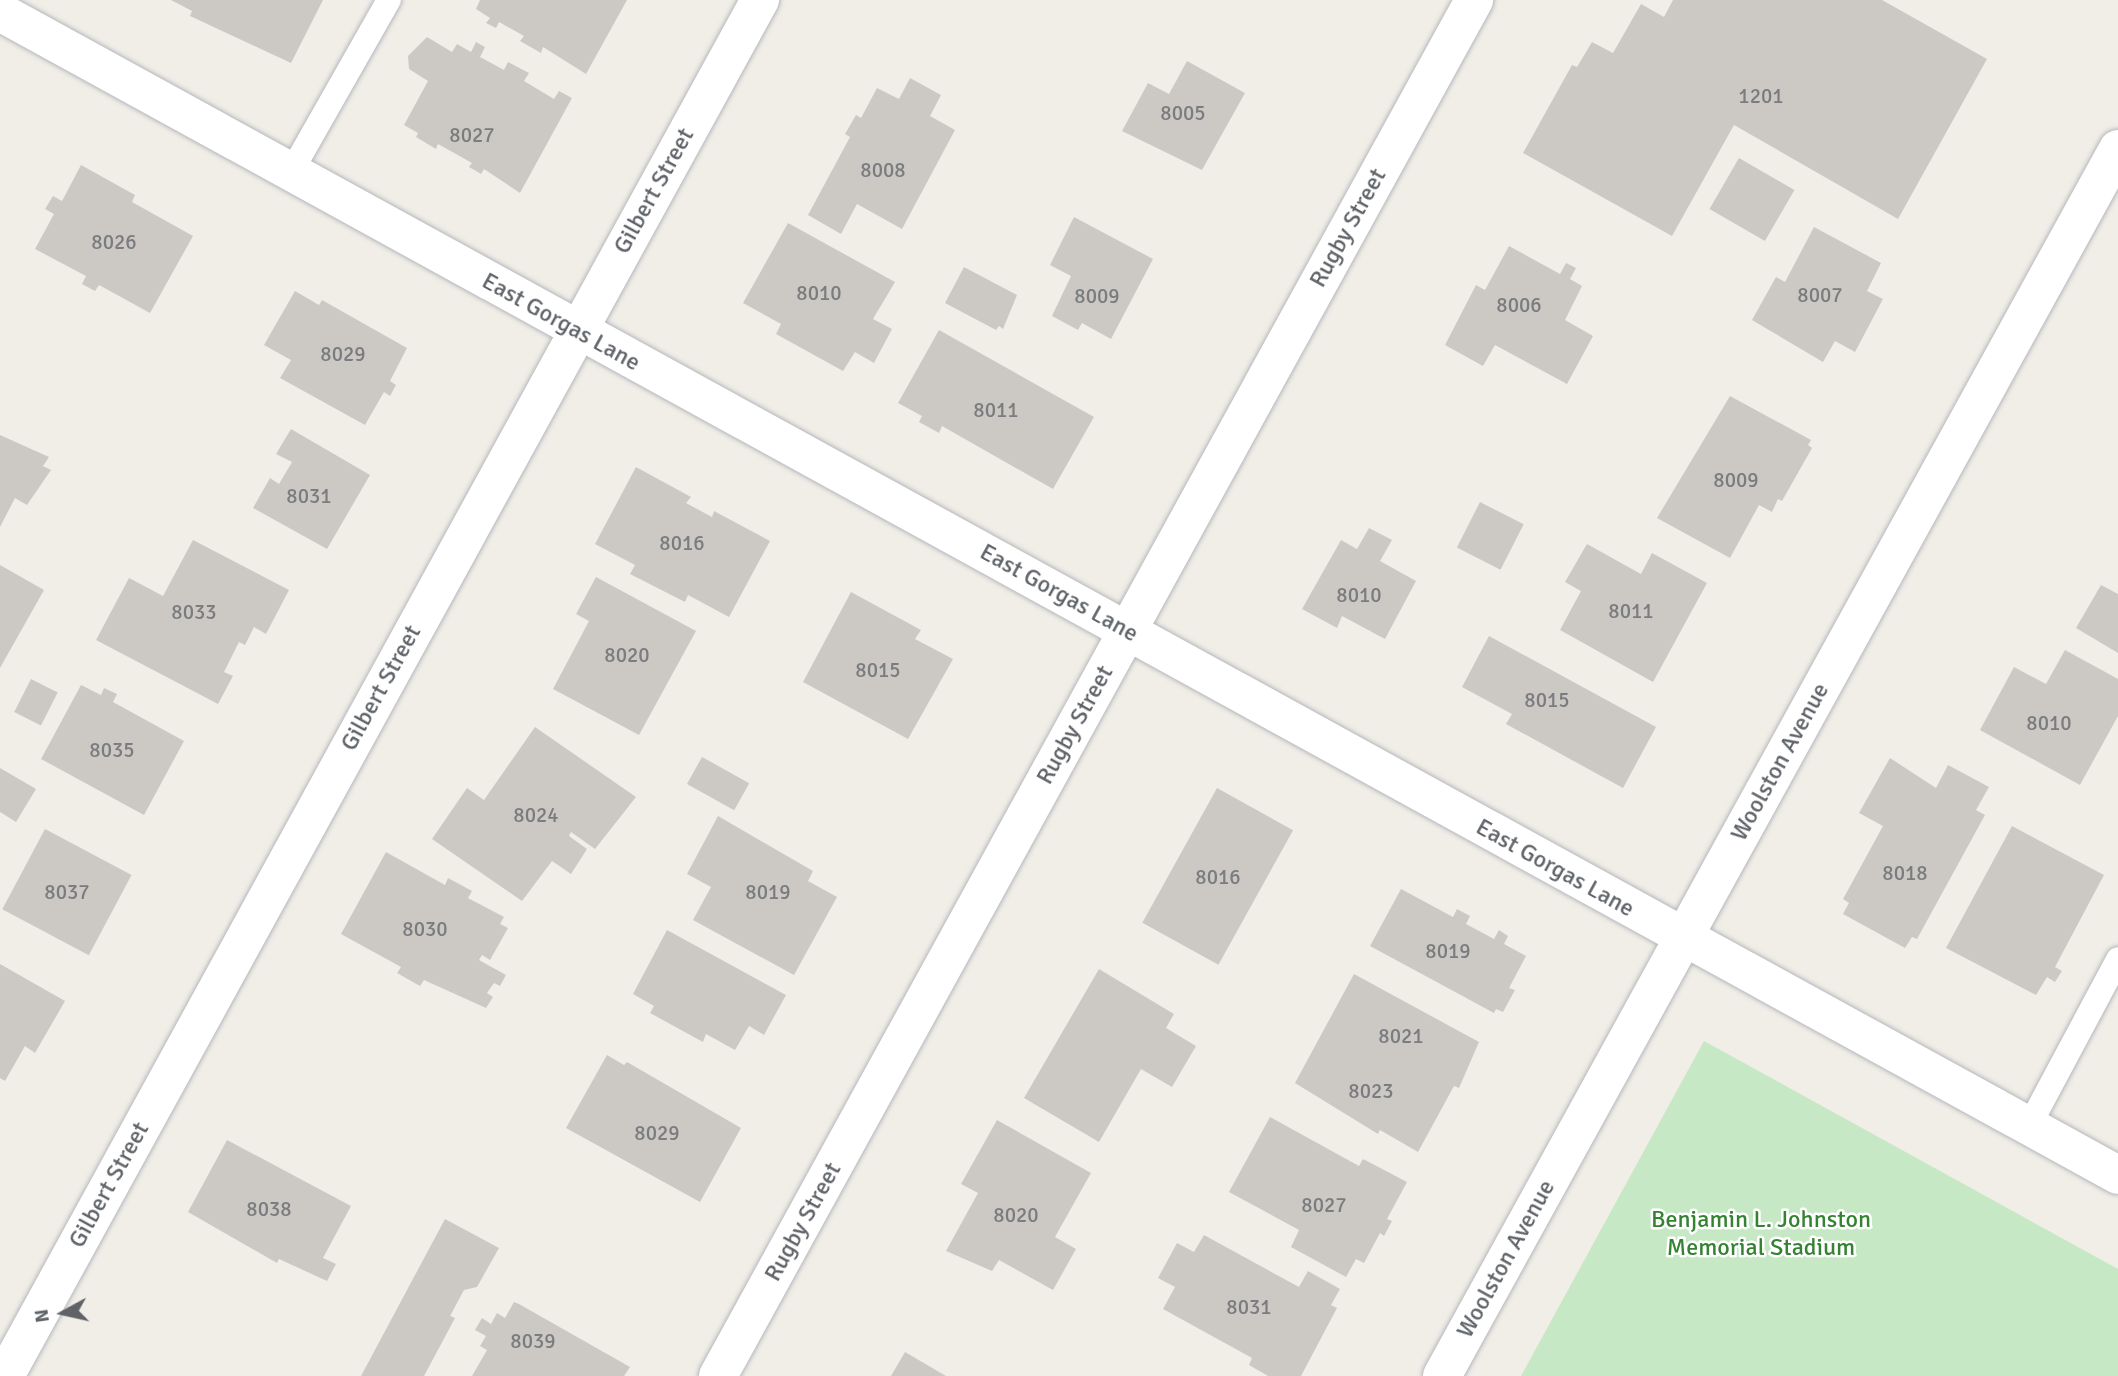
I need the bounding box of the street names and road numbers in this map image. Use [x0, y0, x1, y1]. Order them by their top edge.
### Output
street label: Gilbert Street [608, 123, 700, 259]
street label: Rugby Street [1304, 164, 1392, 292]
street label: East Gorgas Lane [477, 267, 645, 377]
street label: East Gorgas Lane [975, 538, 1143, 648]
street label: Gilbert Street [335, 620, 427, 756]
street label: Rugby Street [1031, 661, 1119, 789]
street label: Woolston Avenue [1725, 678, 1835, 846]
street label: East Gorgas Lane [1471, 813, 1639, 923]
street label: Gilbert Street [63, 1117, 155, 1253]
street label: Rugby Street [759, 1158, 847, 1286]
street label: Woolston Avenue [1451, 1175, 1561, 1343]

